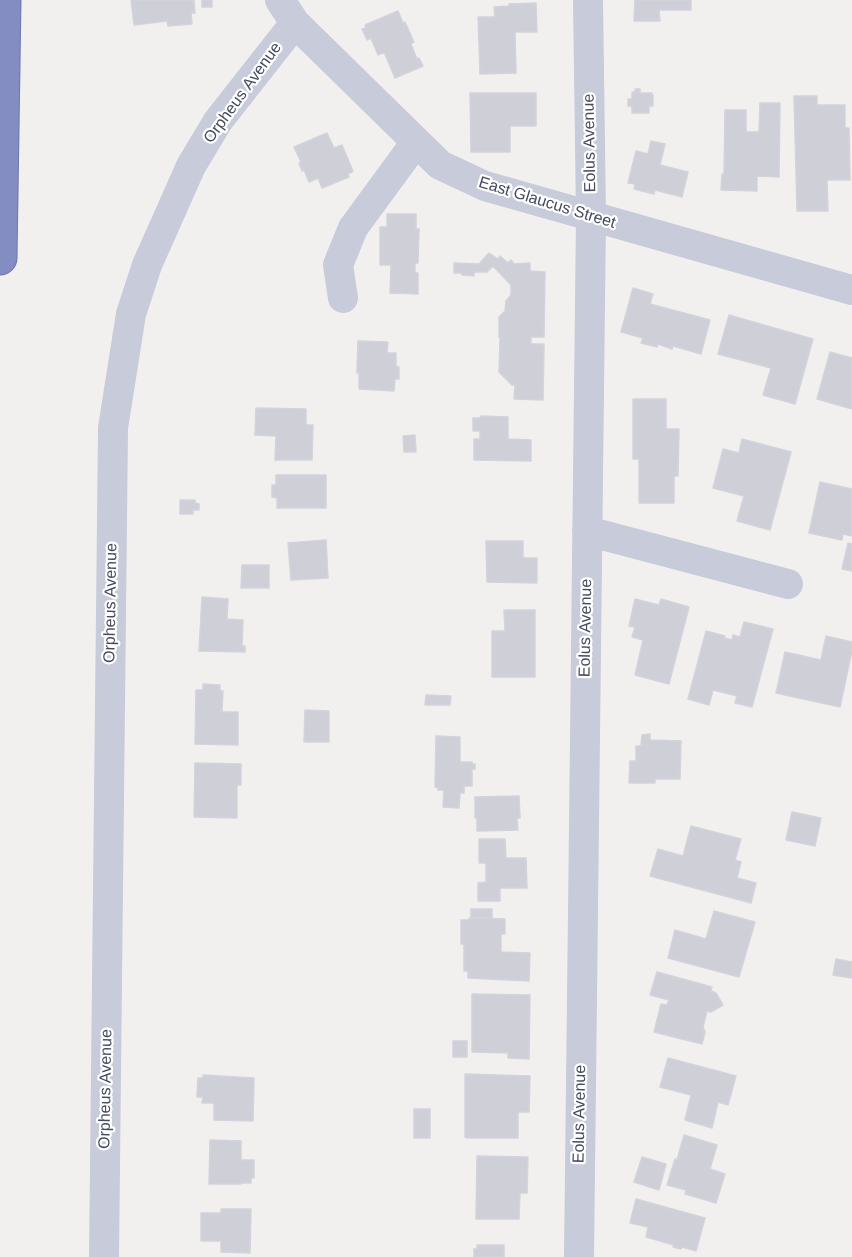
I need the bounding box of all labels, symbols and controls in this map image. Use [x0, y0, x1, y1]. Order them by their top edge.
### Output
street label: Orpheus Avenue [200, 39, 286, 147]
street label: Eolus Avenue [580, 94, 600, 192]
street label: East Glaucus Street [476, 173, 618, 233]
street label: Orpheus Avenue [100, 543, 122, 663]
street label: Eolus Avenue [576, 579, 596, 677]
street label: Orpheus Avenue [95, 1029, 117, 1149]
street label: Eolus Avenue [570, 1065, 590, 1163]

